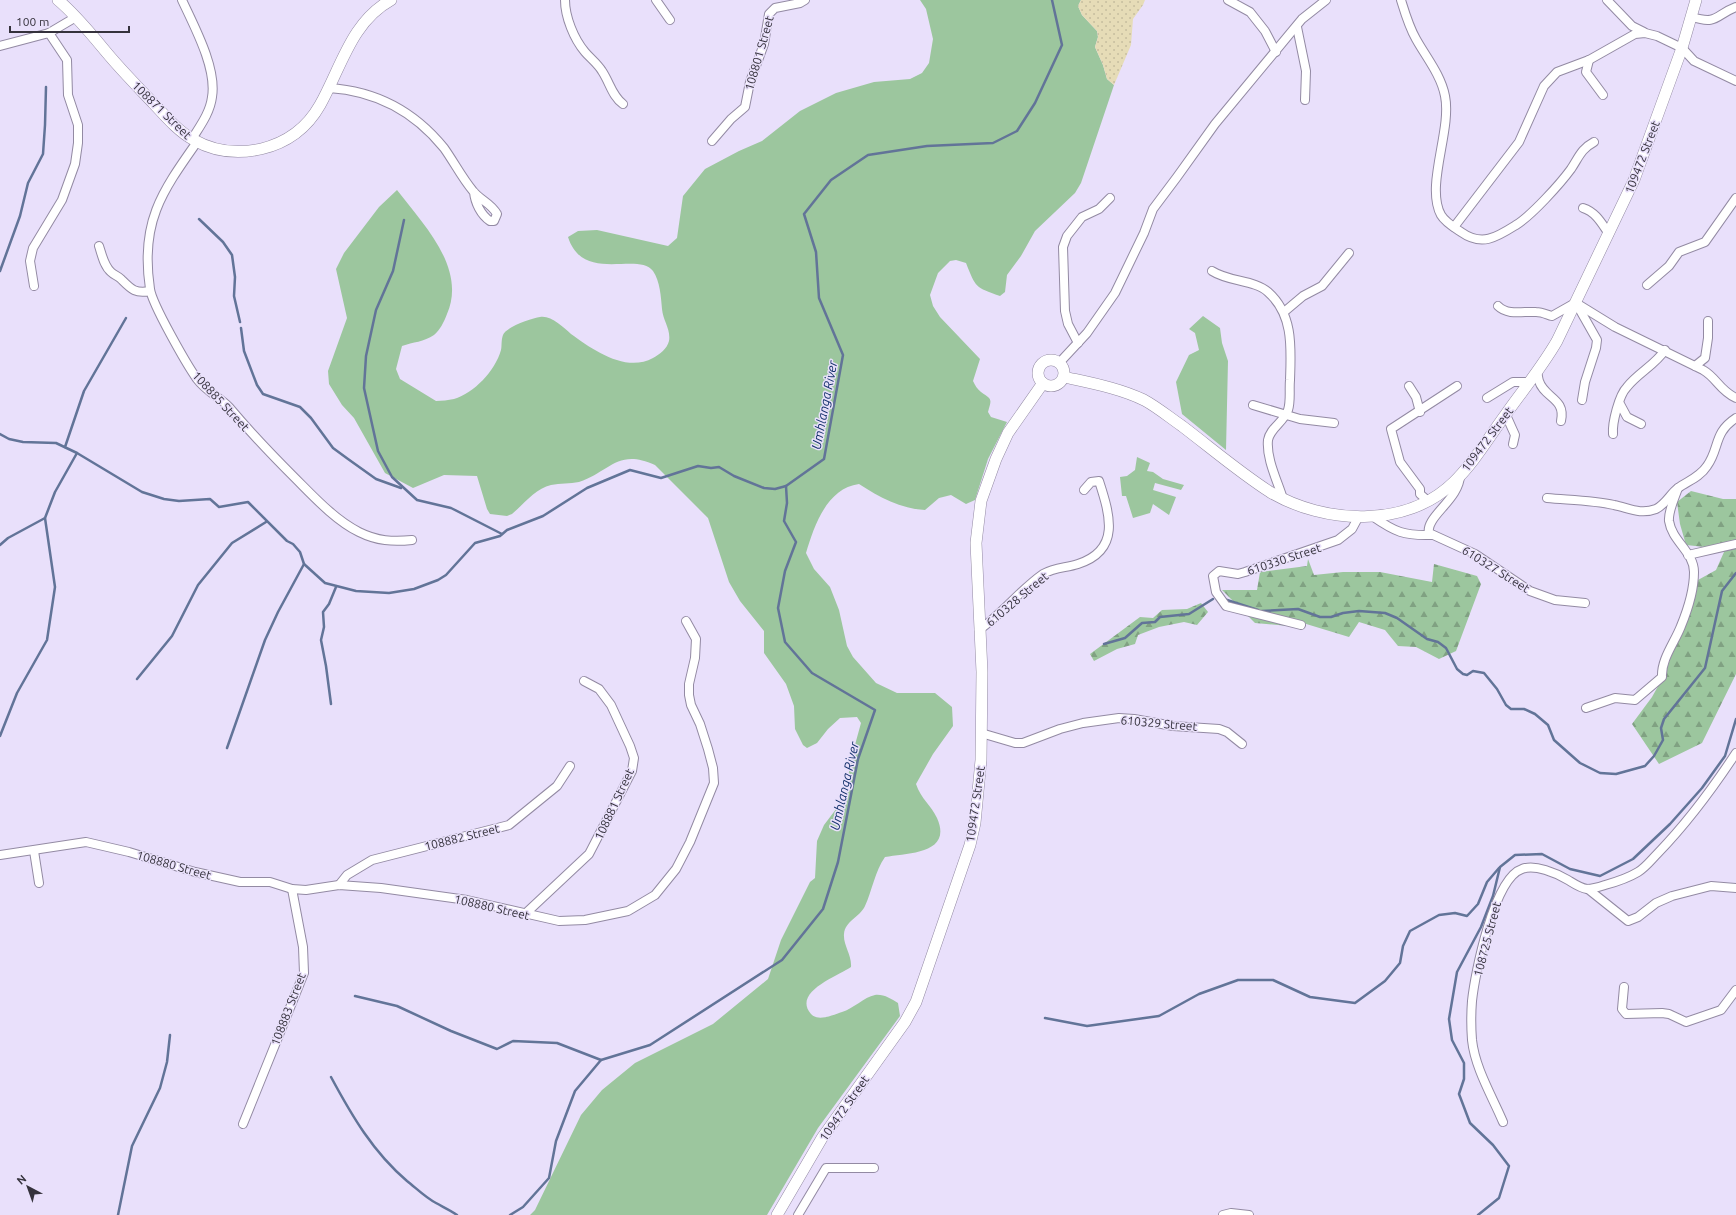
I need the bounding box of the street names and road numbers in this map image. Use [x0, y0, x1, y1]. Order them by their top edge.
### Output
street label: 108801 Street [742, 14, 776, 92]
street label: 108871 Street [130, 79, 194, 142]
street label: 109472 Street [1622, 119, 1662, 195]
street label: 108885 Street [190, 368, 252, 434]
street label: 109472 Street [1459, 404, 1515, 474]
street label: 610330 Street [1245, 541, 1323, 577]
street label: 610327 Street [1460, 543, 1532, 595]
street label: 610328 Street [983, 569, 1051, 629]
street label: 610329 Street [1120, 713, 1198, 733]
street label: 109472 Street [963, 765, 987, 843]
street label: 108881 Street [592, 766, 636, 842]
street label: 108882 Street [423, 821, 501, 853]
street label: 108880 Street [135, 848, 213, 882]
street label: 108880 Street [453, 892, 531, 922]
street label: 108725 Street [1471, 900, 1503, 978]
street label: 108883 Street [268, 971, 308, 1047]
street label: 109472 Street [817, 1073, 872, 1143]

